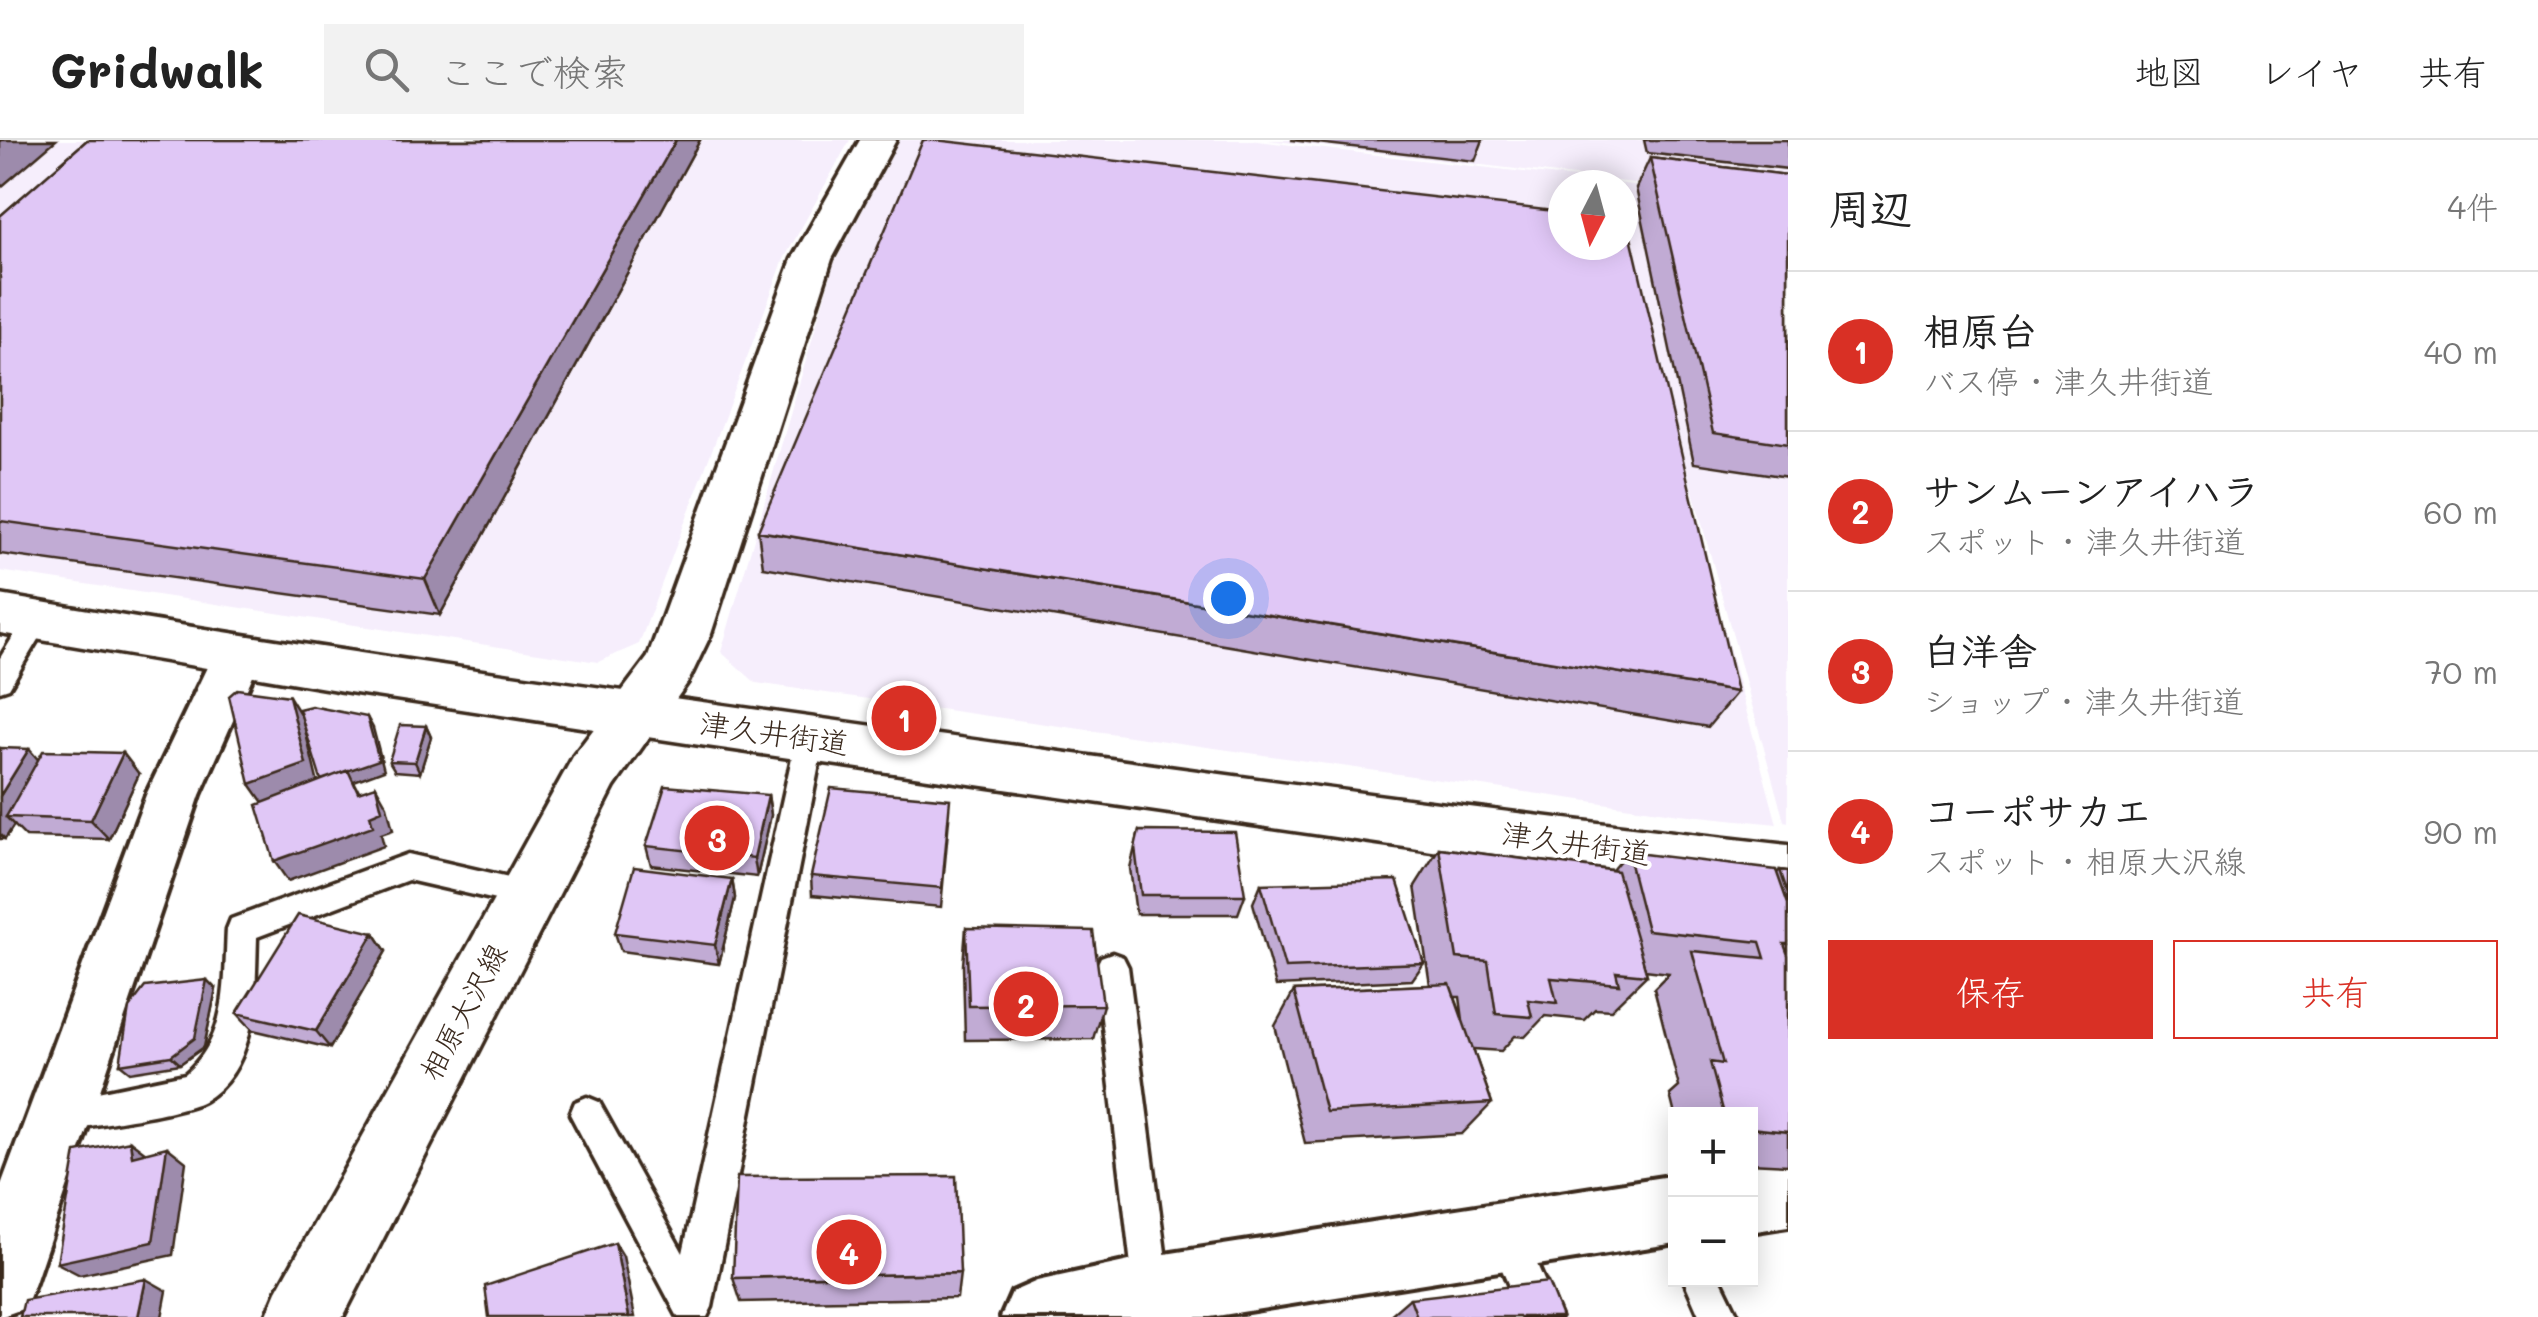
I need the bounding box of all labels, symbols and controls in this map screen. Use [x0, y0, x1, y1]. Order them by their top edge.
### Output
search box [324, 24, 1024, 114]
text: Gridwalk [50, 38, 264, 100]
icon: search [359, 42, 414, 97]
text: ここで検索 [439, 46, 629, 96]
text: 地図 [2134, 48, 2204, 94]
text: レイヤ [2259, 48, 2363, 94]
text: 共有 [2418, 48, 2488, 94]
north arrow [1548, 170, 1638, 260]
text: 周辺 [1828, 180, 1912, 235]
text: 4件 [2447, 185, 2498, 227]
text: 相原台 [1923, 305, 2037, 355]
text: 1 [1853, 330, 1868, 372]
text: 40 m [2424, 330, 2498, 372]
text: バス停 · 津久井街道 [1923, 359, 2213, 401]
text: サンムーンアイハラ [1923, 465, 2260, 515]
text: 2 [1852, 490, 1869, 532]
text: 60 m [2423, 490, 2498, 532]
text: スポット · 津久井街道 [1923, 519, 2245, 561]
your location [1203, 573, 1254, 624]
text: 白洋舎 [1923, 625, 2037, 675]
text: 3 [1851, 650, 1870, 692]
text: 70 m [2425, 650, 2498, 692]
text: ショップ · 津久井街道 [1923, 679, 2244, 721]
pin: 1 [872, 680, 936, 756]
street label: 津久井街道 [697, 702, 851, 762]
text: コーポサカエ [1923, 785, 2151, 835]
pin: 3 [684, 800, 750, 876]
text: 4 [1850, 810, 1871, 852]
text: 90 m [2424, 810, 2498, 852]
street label: 津久井街道 [1499, 812, 1653, 872]
text: スポット · 相原大沢線 [1923, 839, 2245, 881]
street label: 相原大沢線 [409, 935, 515, 1087]
button: 保存 [1828, 940, 2153, 1039]
button: 共有 [2173, 940, 2498, 1039]
pin: 2 [994, 966, 1058, 1042]
map controls [1668, 1107, 1758, 1287]
button: + [1668, 1107, 1758, 1197]
button: − [1668, 1197, 1758, 1287]
pin: 4 [816, 1214, 882, 1290]

